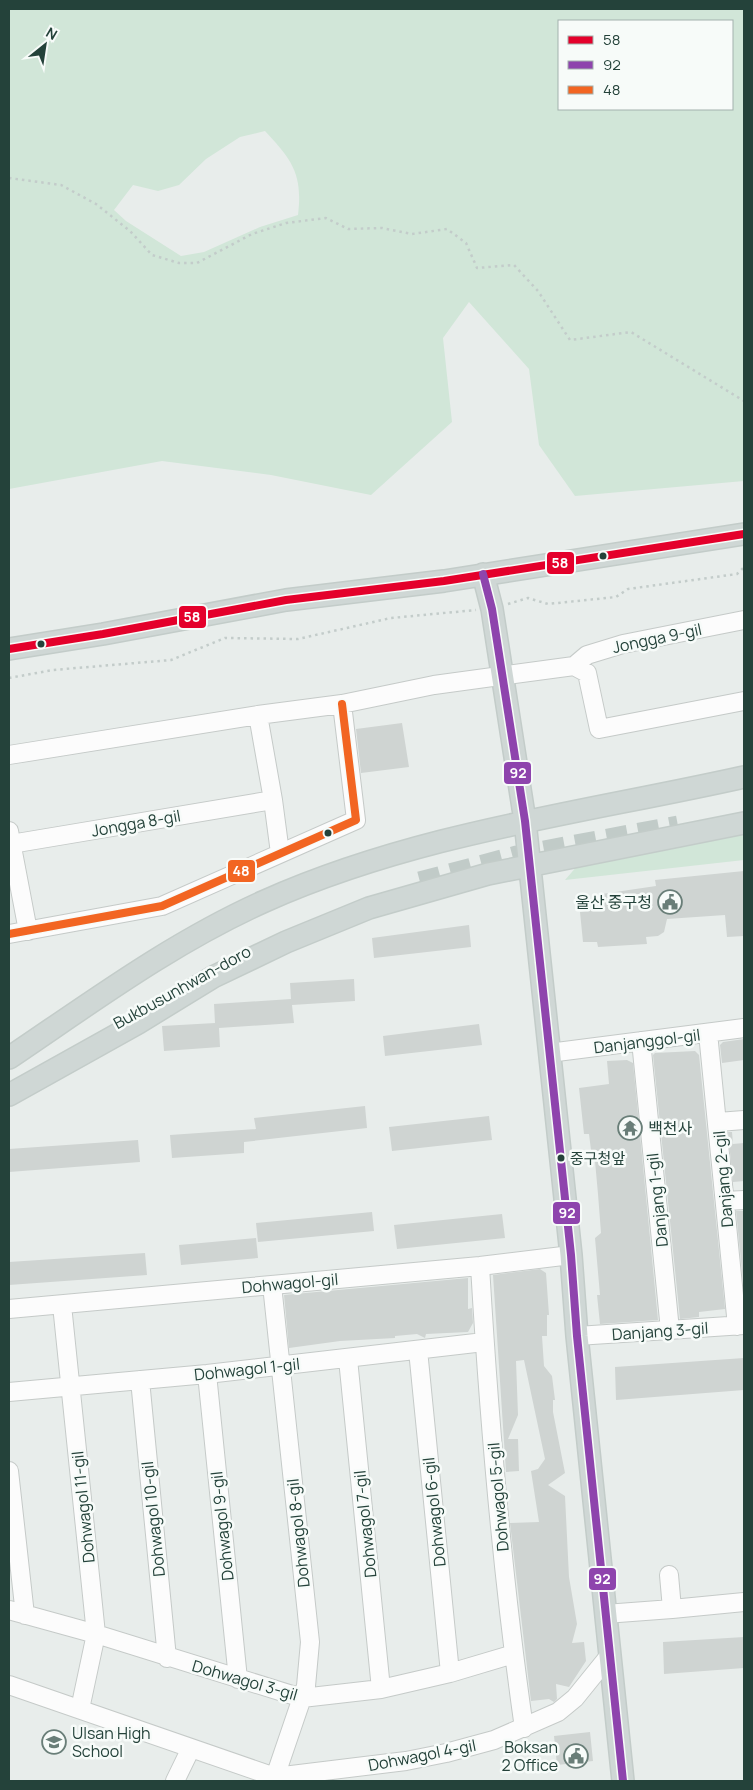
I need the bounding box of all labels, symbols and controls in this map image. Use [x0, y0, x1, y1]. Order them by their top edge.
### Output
north arrow [20, 20, 70, 70]
legend [558, 20, 733, 110]
text: N [43, 23, 61, 44]
text: 58 [603, 29, 620, 50]
text: 92 [603, 54, 621, 75]
text: 48 [603, 79, 621, 100]
line badge: 58 [546, 551, 575, 575]
unlabelled marker [598, 551, 608, 561]
text: 58 [552, 553, 568, 572]
line badge: 58 [178, 605, 207, 629]
text: 58 [184, 607, 200, 626]
street label: Jongga 9-gil [610, 618, 704, 658]
unlabelled marker [36, 639, 46, 649]
line badge: 92 [503, 761, 532, 785]
text: 92 [509, 763, 527, 782]
street label: Jongga 8-gil [90, 804, 182, 842]
unlabelled marker [323, 828, 333, 838]
line badge: 48 [227, 859, 256, 883]
text: 48 [232, 861, 250, 880]
public building icon: 울산 중구청 [657, 889, 683, 915]
place label: 울산 중구청 [575, 891, 652, 913]
street label: Bukbusunhwan-doro [109, 940, 255, 1034]
street label: Danjanggol-gil [592, 1024, 702, 1058]
temple icon: 백천사 [617, 1115, 643, 1141]
place label: 백천사 [648, 1117, 692, 1139]
street label: Danjang 2-gil [708, 1130, 738, 1228]
place label: 중구청앞 [570, 1148, 625, 1169]
street label: Danjang 1-gil [641, 1152, 673, 1248]
marker: 중구청앞 [556, 1153, 566, 1163]
line badge: 92 [552, 1201, 581, 1225]
text: 92 [558, 1203, 576, 1222]
street label: Dohwagol-gil [241, 1268, 339, 1298]
street label: Danjang 3-gil [611, 1317, 709, 1345]
street label: Dohwagol 1-gil [193, 1353, 301, 1385]
street label: Dohwagol 5-gil [482, 1442, 514, 1552]
street label: Dohwagol 11-gil [66, 1450, 100, 1564]
street label: Dohwagol 6-gil [417, 1456, 451, 1568]
street label: Dohwagol 10-gil [136, 1460, 170, 1578]
street label: Dohwagol 7-gil [348, 1469, 382, 1579]
street label: Dohwagol 9-gil [205, 1470, 239, 1582]
street label: Dohwagol 8-gil [281, 1478, 315, 1588]
line badge: 92 [588, 1567, 617, 1591]
text: 92 [593, 1569, 611, 1588]
street label: Dohwagol 3-gil [190, 1654, 300, 1706]
place label: Ulsan High School [72, 1722, 151, 1762]
school or university icon: Ulsan High School [41, 1729, 67, 1755]
street label: Dohwagol 4-gil [366, 1734, 478, 1776]
place label: Boksan 2 Office [502, 1736, 558, 1776]
public building icon: Boksan 2 Office [563, 1743, 589, 1769]

